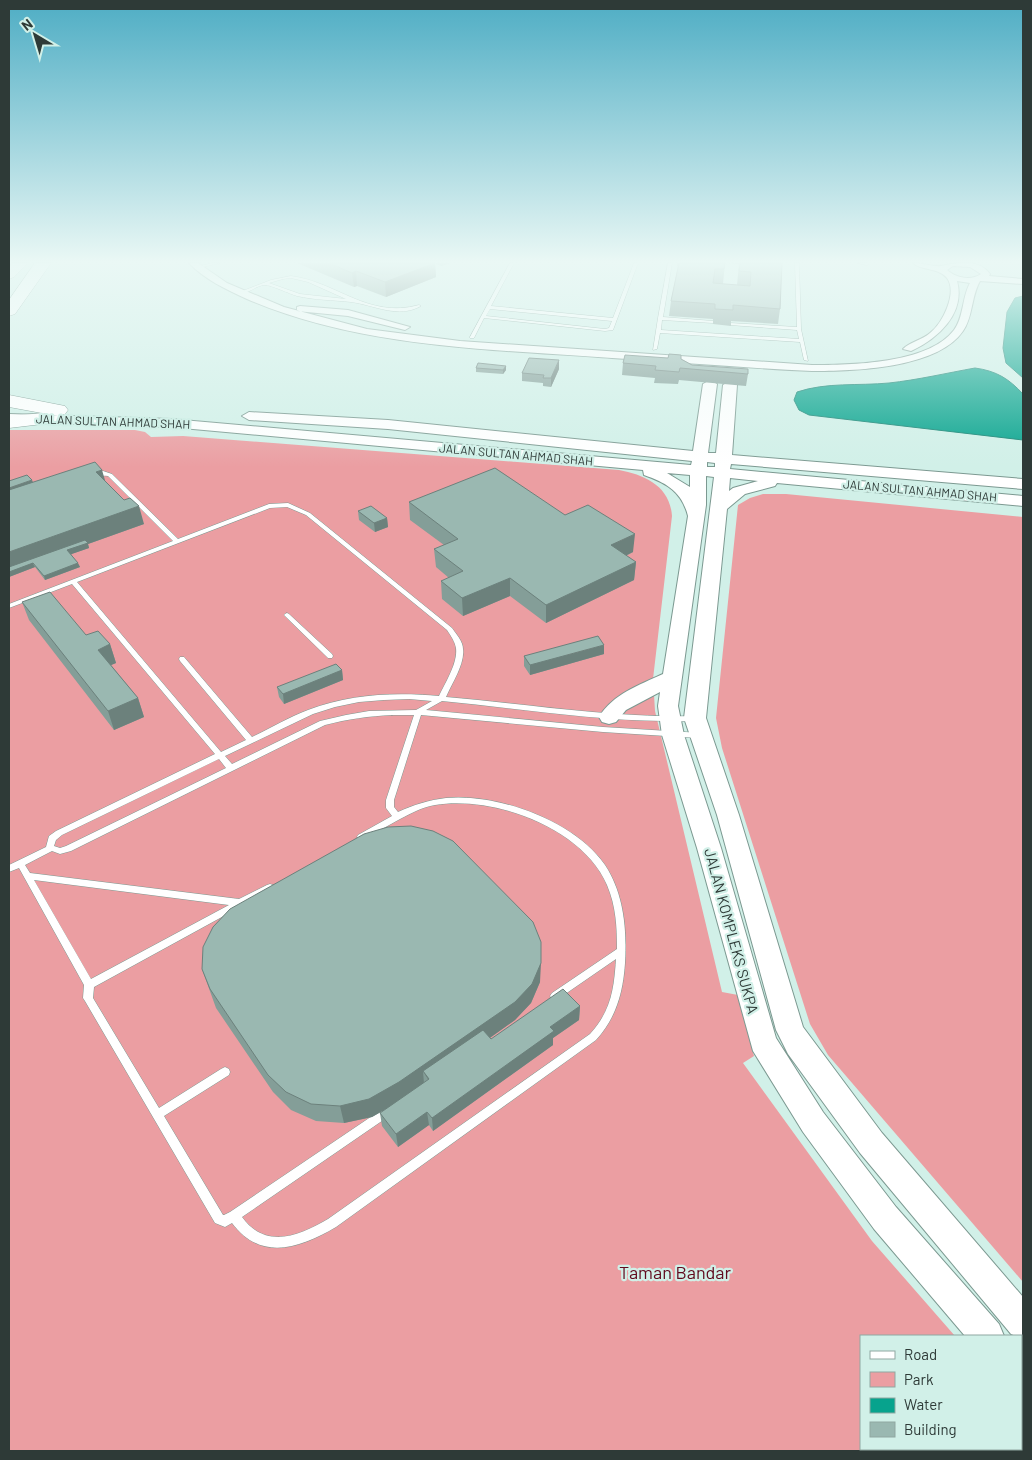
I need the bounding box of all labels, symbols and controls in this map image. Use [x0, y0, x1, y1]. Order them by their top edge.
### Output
north arrow [10, 10, 60, 60]
text: N [18, 15, 36, 34]
street label: JALAN SULTAN AHMAD SHAH [36, 411, 191, 431]
street label: JALAN SULTAN AHMAD SHAH [438, 440, 594, 468]
street label: JALAN SULTAN AHMAD SHAH [842, 476, 998, 504]
street label: JALAN KOMPLEKS SUKPA [701, 846, 763, 1015]
park label: Taman Bandar [619, 1261, 731, 1283]
legend [860, 1335, 1022, 1450]
text: Road [904, 1345, 937, 1363]
text: Park [904, 1370, 934, 1388]
text: Water [904, 1395, 943, 1413]
text: Building [904, 1420, 957, 1438]

